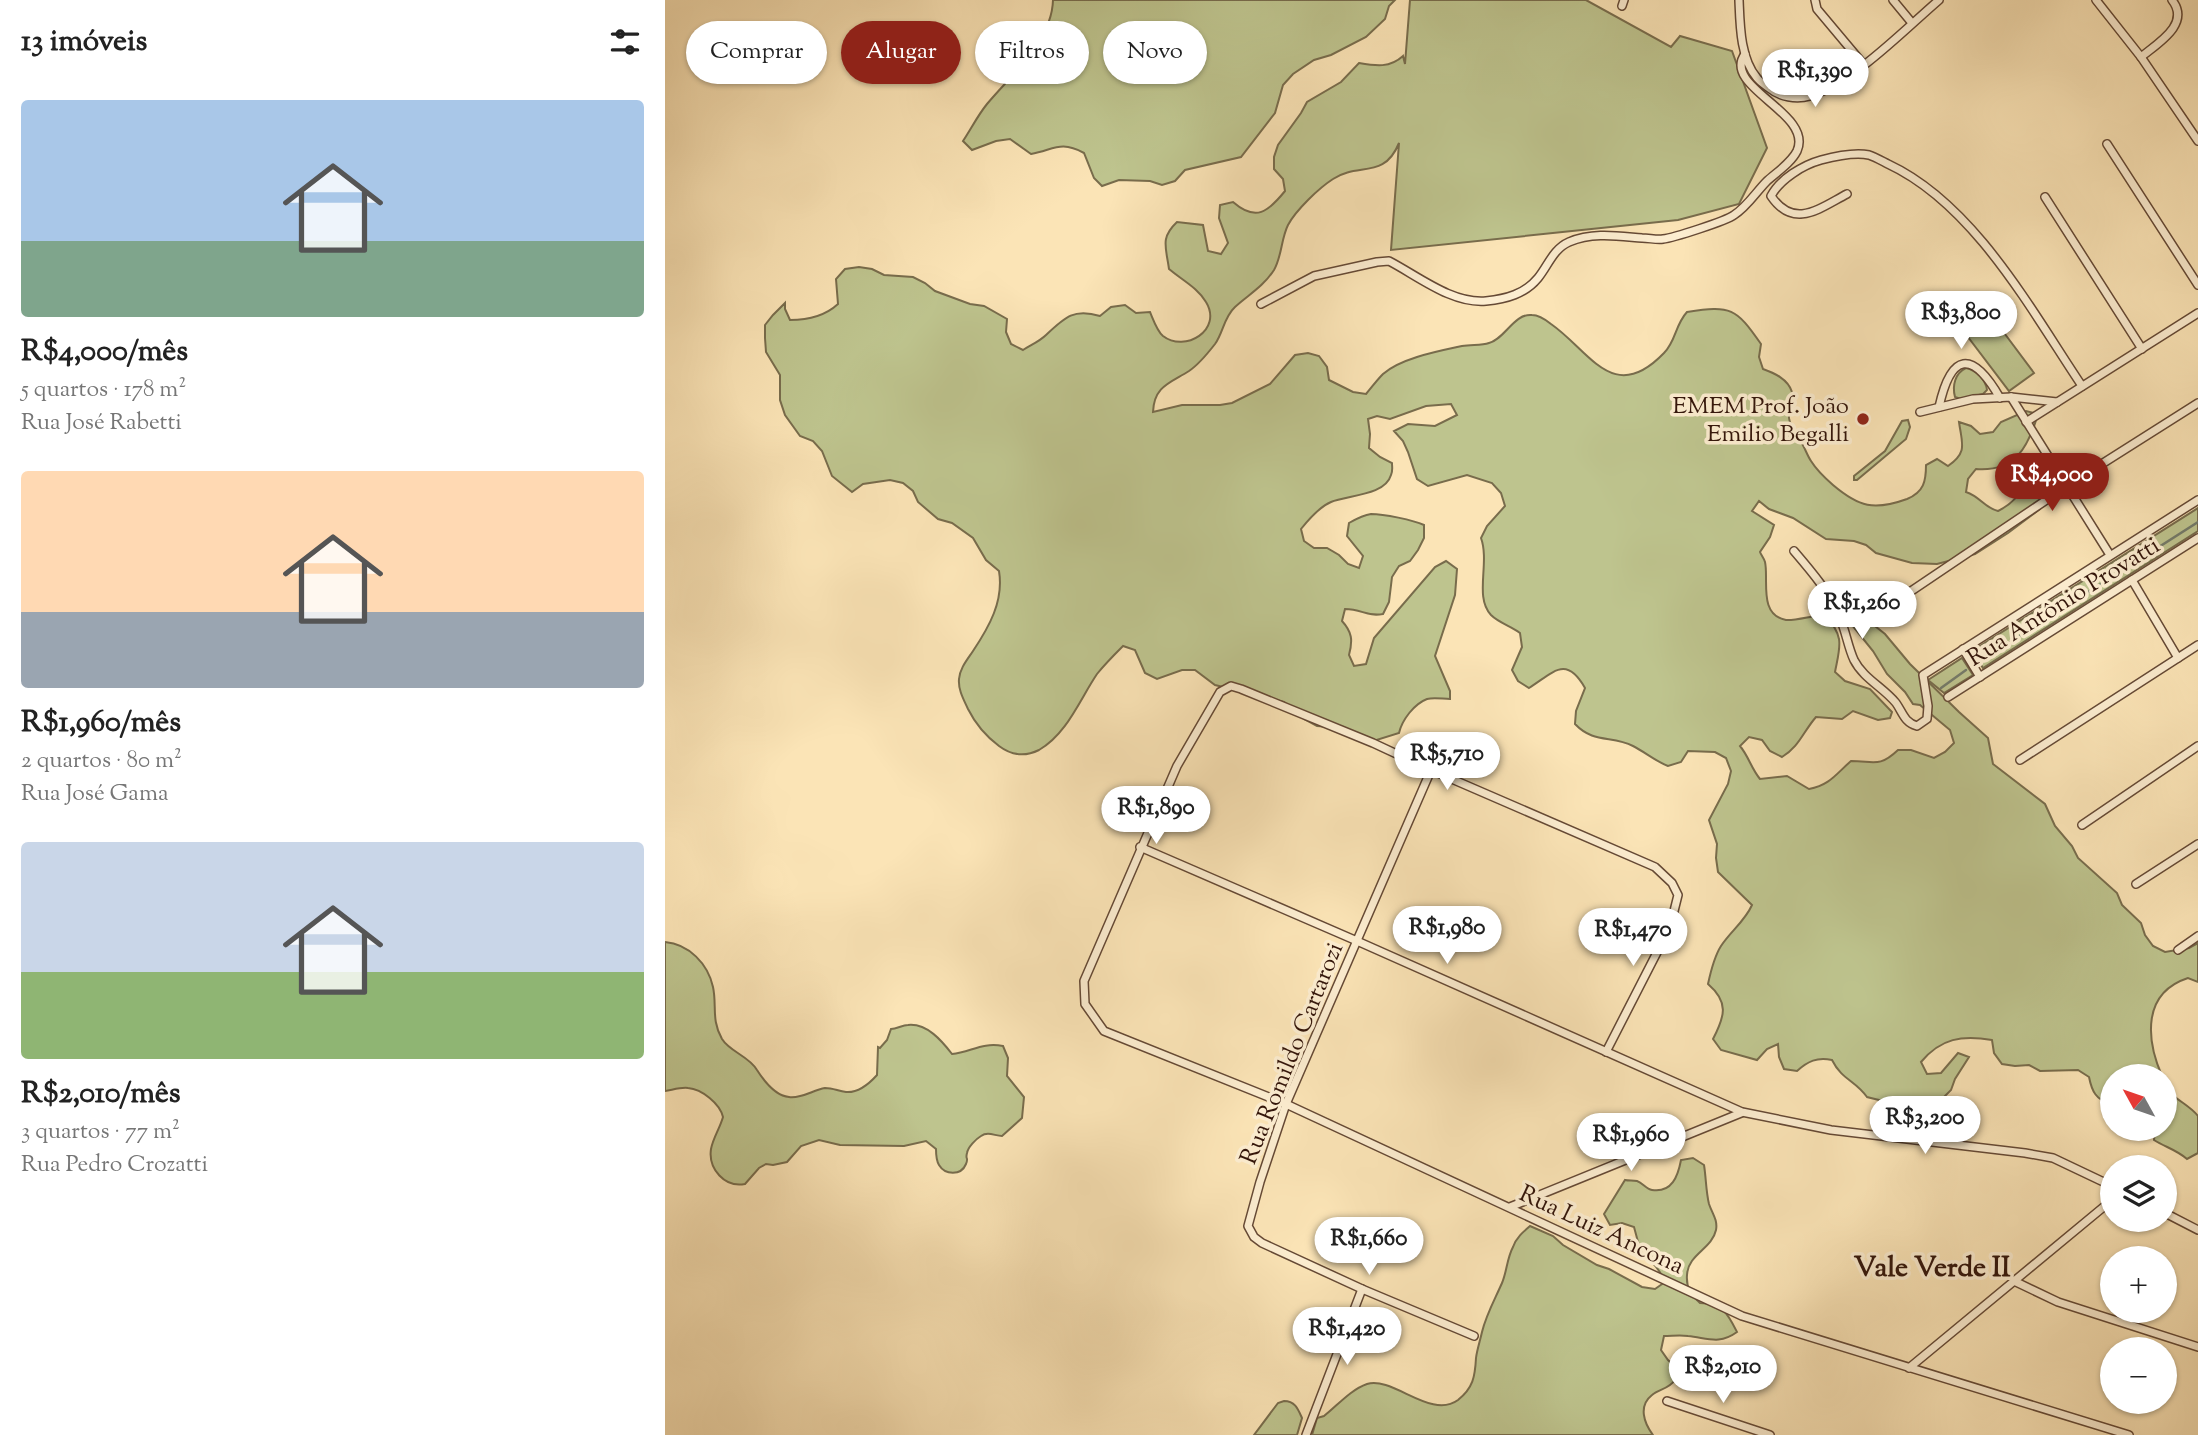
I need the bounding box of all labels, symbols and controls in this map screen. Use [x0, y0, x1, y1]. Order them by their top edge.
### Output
text: 13 imóveis [21, 21, 147, 64]
chip: Comprar [686, 21, 827, 84]
chip: Alugar [841, 21, 961, 84]
chip: Filtros [975, 21, 1089, 84]
chip: Novo [1103, 21, 1207, 84]
icon: filters [606, 23, 644, 61]
pin: R$1,390 [1750, 50, 1880, 109]
text: R$1,390 [1778, 55, 1852, 88]
icon: home [270, 145, 396, 271]
pin: R$3,800 [1896, 292, 2026, 351]
text: R$3,800 [1921, 297, 2001, 330]
text: R$4,000/mês [21, 331, 188, 374]
text: 5 quartos · 178 m² [21, 374, 186, 407]
place label: EMEM Prof. João Emilio Begalli [1673, 390, 1849, 452]
text: Rua José Rabetti [21, 407, 182, 440]
marker: EMEM Prof. João Emilio Begalli [1855, 411, 1871, 427]
pin: R$4,000 [1987, 454, 2117, 513]
text: R$4,000 [2011, 459, 2093, 492]
icon: home [270, 516, 396, 642]
street label: Rua Antônio Provatti [1961, 529, 2167, 676]
pin: R$1,260 [1797, 582, 1927, 641]
text: R$1,260 [1824, 587, 1900, 620]
text: R$1,960/mês [21, 702, 181, 745]
pin: R$5,710 [1382, 732, 1512, 792]
text: R$5,710 [1410, 738, 1484, 771]
text: 2 quartos · 80 m² [21, 745, 182, 778]
text: Rua José Gama [21, 778, 169, 811]
pin: R$1,890 [1091, 786, 1221, 846]
text: R$1,890 [1117, 792, 1195, 825]
icon: home [270, 887, 396, 1013]
pin: R$1,980 [1382, 906, 1512, 966]
pin: R$1,470 [1568, 908, 1698, 968]
text: R$1,980 [1409, 912, 1485, 945]
text: R$1,470 [1594, 914, 1672, 947]
street label: Rua Romildo Cartarozi [1233, 938, 1353, 1170]
north arrow [2100, 1064, 2177, 1141]
map controls [2100, 1064, 2177, 1414]
text: R$2,010/mês [21, 1073, 181, 1116]
pin: R$3,200 [1860, 1096, 1990, 1156]
text: R$3,200 [1886, 1102, 1964, 1135]
pin: R$1,960 [1566, 1114, 1696, 1173]
text: 3 quartos · 77 m² [21, 1116, 180, 1149]
text: R$1,960 [1593, 1119, 1669, 1152]
text: Rua Pedro Crozatti [21, 1149, 208, 1182]
button: layers [2100, 1155, 2177, 1232]
street label: Rua Luiz Ancona [1513, 1178, 1689, 1284]
pin: R$1,660 [1304, 1218, 1434, 1277]
text: R$1,660 [1331, 1223, 1407, 1256]
button: + [2100, 1246, 2177, 1323]
district label: Vale Verde II [1854, 1249, 2011, 1289]
pin: R$1,420 [1282, 1308, 1412, 1367]
text: R$1,420 [1309, 1313, 1385, 1346]
button: − [2100, 1337, 2177, 1414]
pin: R$2,010 [1658, 1346, 1788, 1405]
text: R$2,010 [1685, 1351, 1761, 1384]

